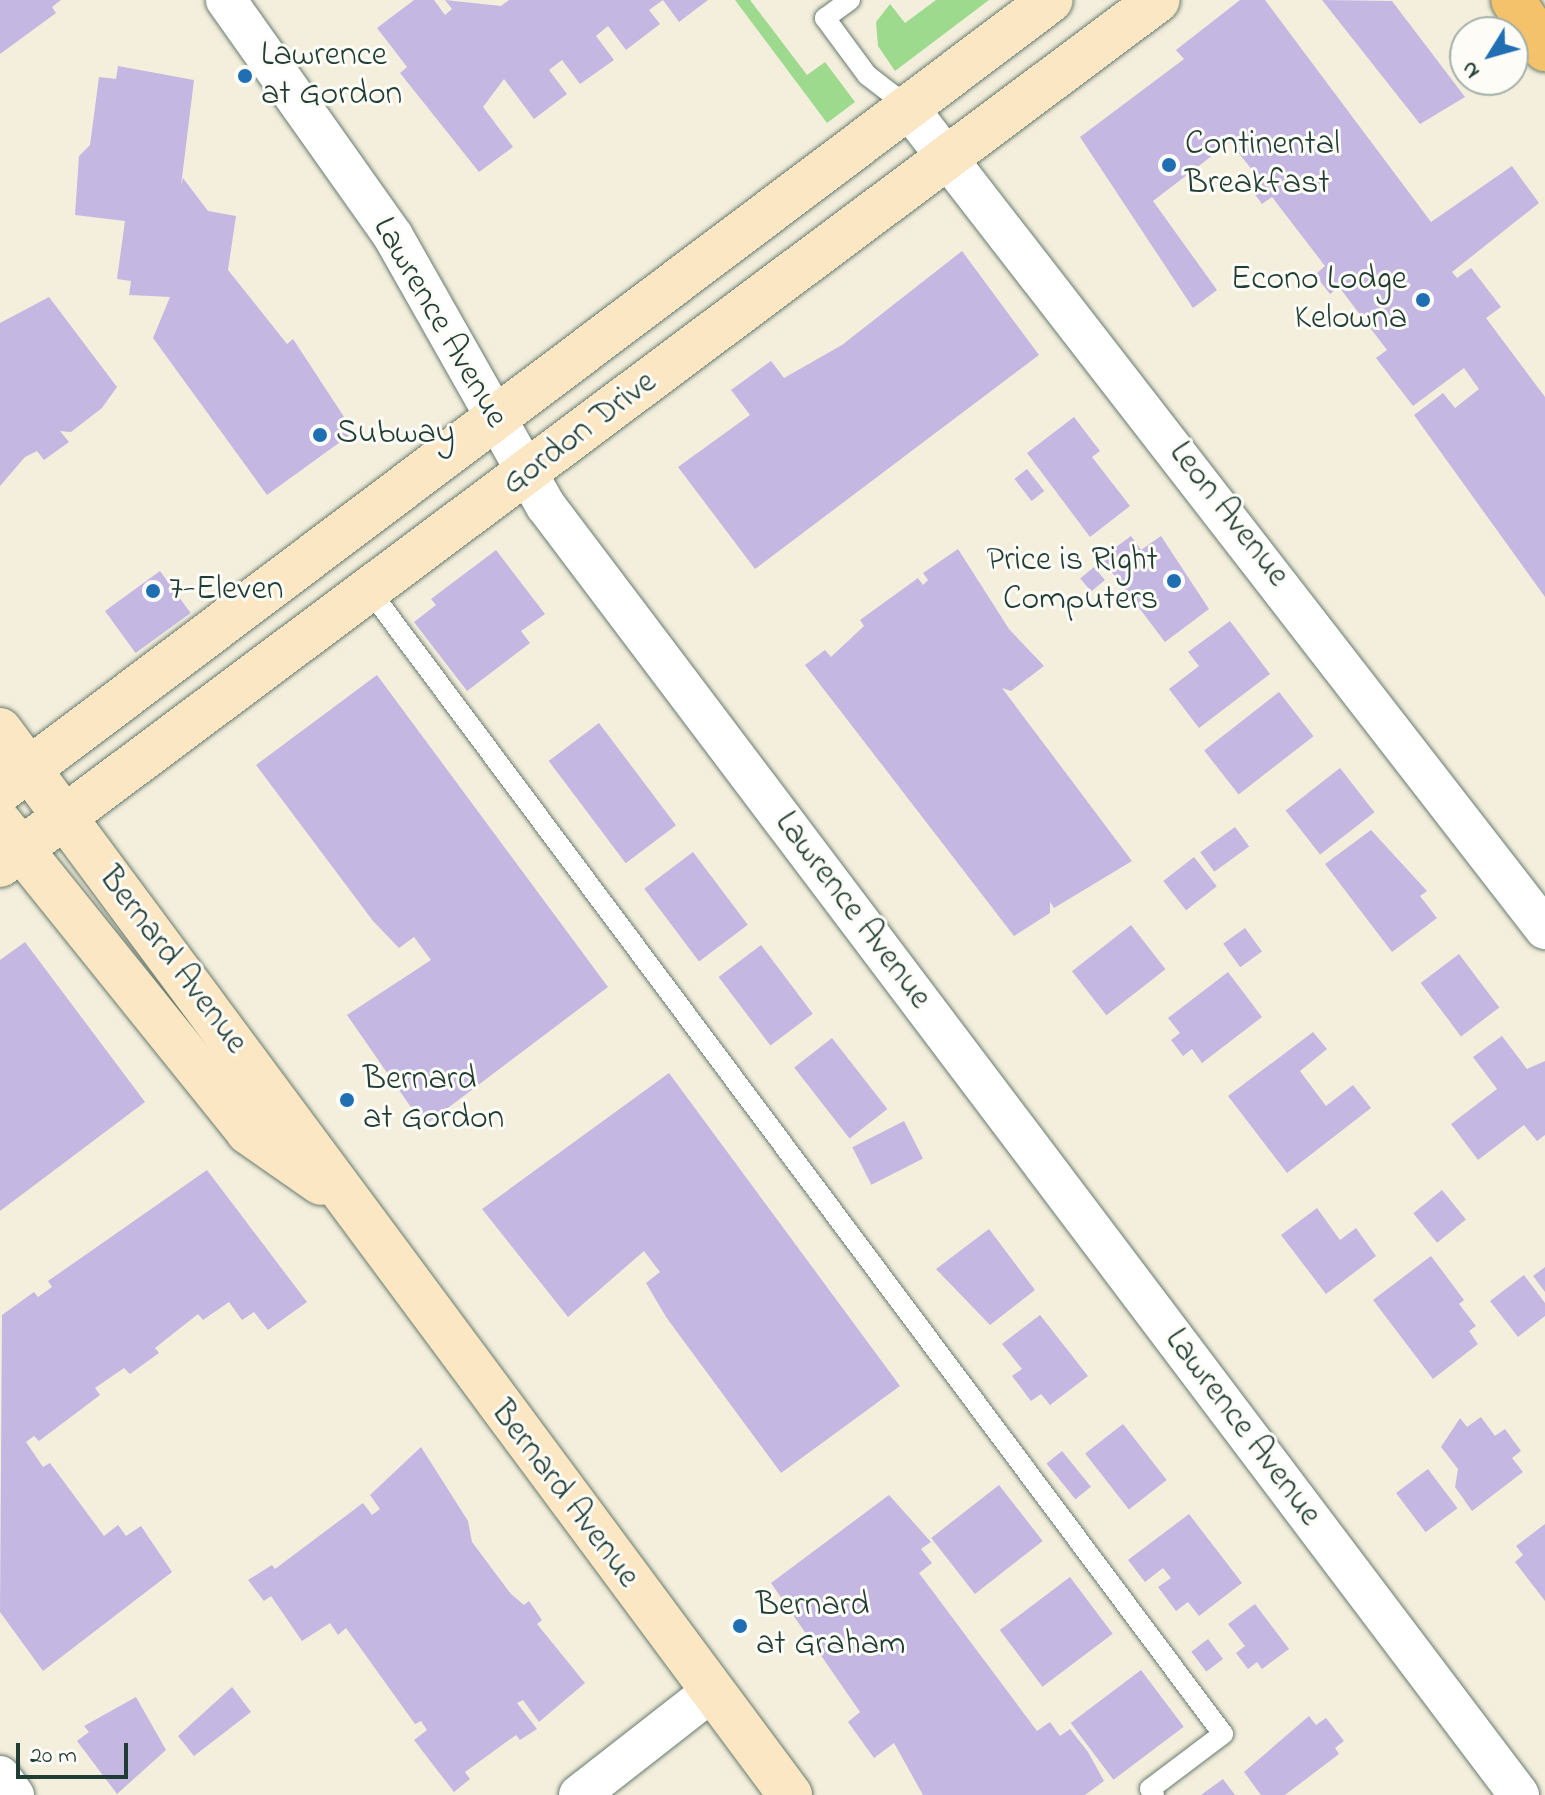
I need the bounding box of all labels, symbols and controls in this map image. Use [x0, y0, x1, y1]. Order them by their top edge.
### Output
north arrow [1449, 16, 1529, 96]
place label: Lawrence at Gordon [261, 36, 402, 116]
text: N [1454, 54, 1489, 85]
marker: Lawrence at Gordon [236, 67, 254, 85]
place label: Continental Breakfast [1185, 125, 1340, 204]
marker: Continental Breakfast [1160, 156, 1178, 174]
street label: Lawrence Avenue [362, 210, 516, 436]
place label: Econo Lodge Kelowna [1231, 260, 1407, 340]
marker: Econo Lodge Kelowna [1414, 291, 1432, 309]
street label: Gordon Drive [495, 363, 665, 505]
place label: Subway [336, 415, 455, 455]
marker: Subway [311, 426, 329, 444]
street label: Leon Avenue [1159, 435, 1297, 595]
place label: Price is Right Computers [987, 541, 1158, 620]
place label: 7-Eleven [169, 571, 283, 611]
marker: Price is Right Computers [1165, 572, 1183, 590]
marker: 7-Eleven [144, 582, 162, 600]
street label: Lawrence Avenue [765, 804, 939, 1018]
street label: Bernard Avenue [88, 859, 256, 1063]
place label: Bernard at Gordon [363, 1060, 504, 1140]
marker: Bernard at Gordon [338, 1091, 356, 1109]
street label: Lawrence Avenue [1155, 1321, 1329, 1535]
street label: Bernard Avenue [480, 1393, 648, 1597]
place label: Bernard at Graham [756, 1586, 905, 1666]
marker: Bernard at Graham [731, 1617, 749, 1635]
scale bar [20, 1727, 132, 1777]
text: 20 m [30, 1739, 77, 1774]

